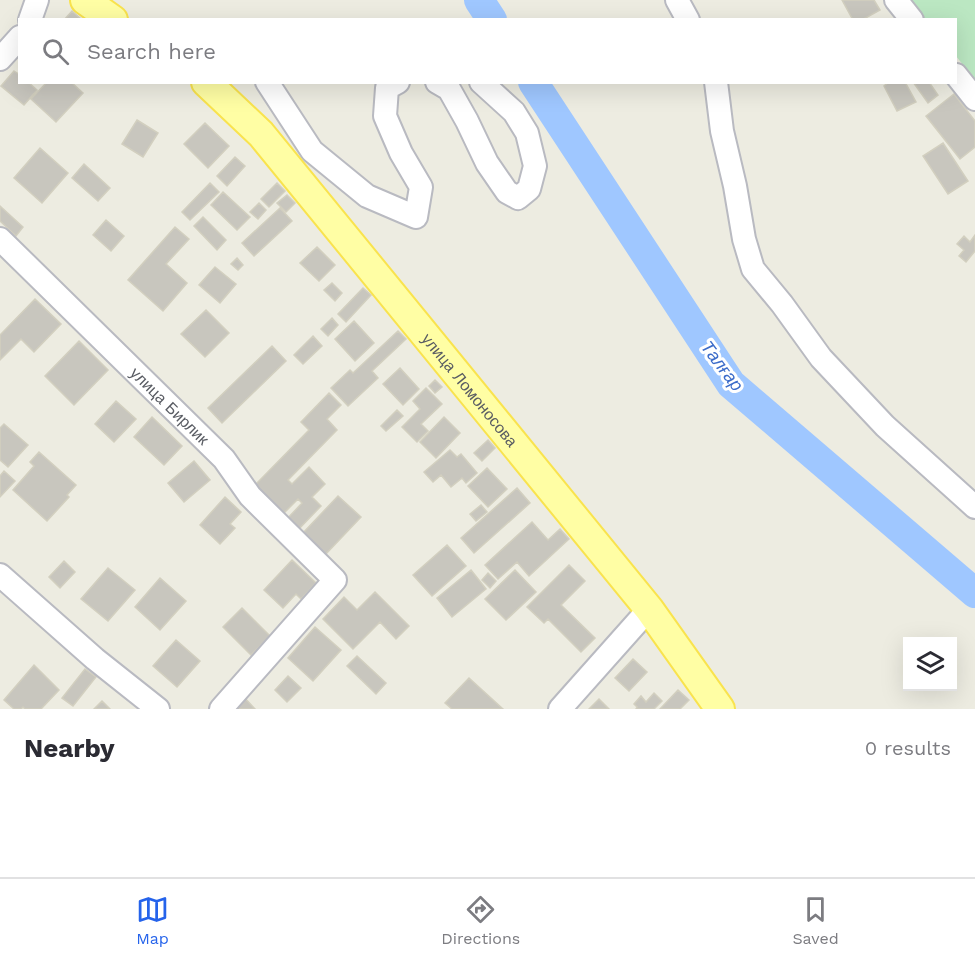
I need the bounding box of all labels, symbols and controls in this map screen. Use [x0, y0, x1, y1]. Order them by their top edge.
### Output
search box [18, 18, 957, 84]
icon: search [39, 35, 72, 68]
text: Search here [87, 39, 216, 64]
street label: улица Ломоносова [418, 330, 522, 451]
water label: Талғар [697, 336, 748, 395]
street label: улица Бирлик [126, 363, 213, 450]
map controls [903, 637, 957, 691]
button: layers [903, 637, 957, 691]
text: Nearby [24, 733, 115, 763]
text: 0 results [865, 736, 951, 760]
tab: Map [136, 893, 169, 948]
tab: Directions [441, 893, 520, 948]
tab: Saved [792, 893, 839, 948]

